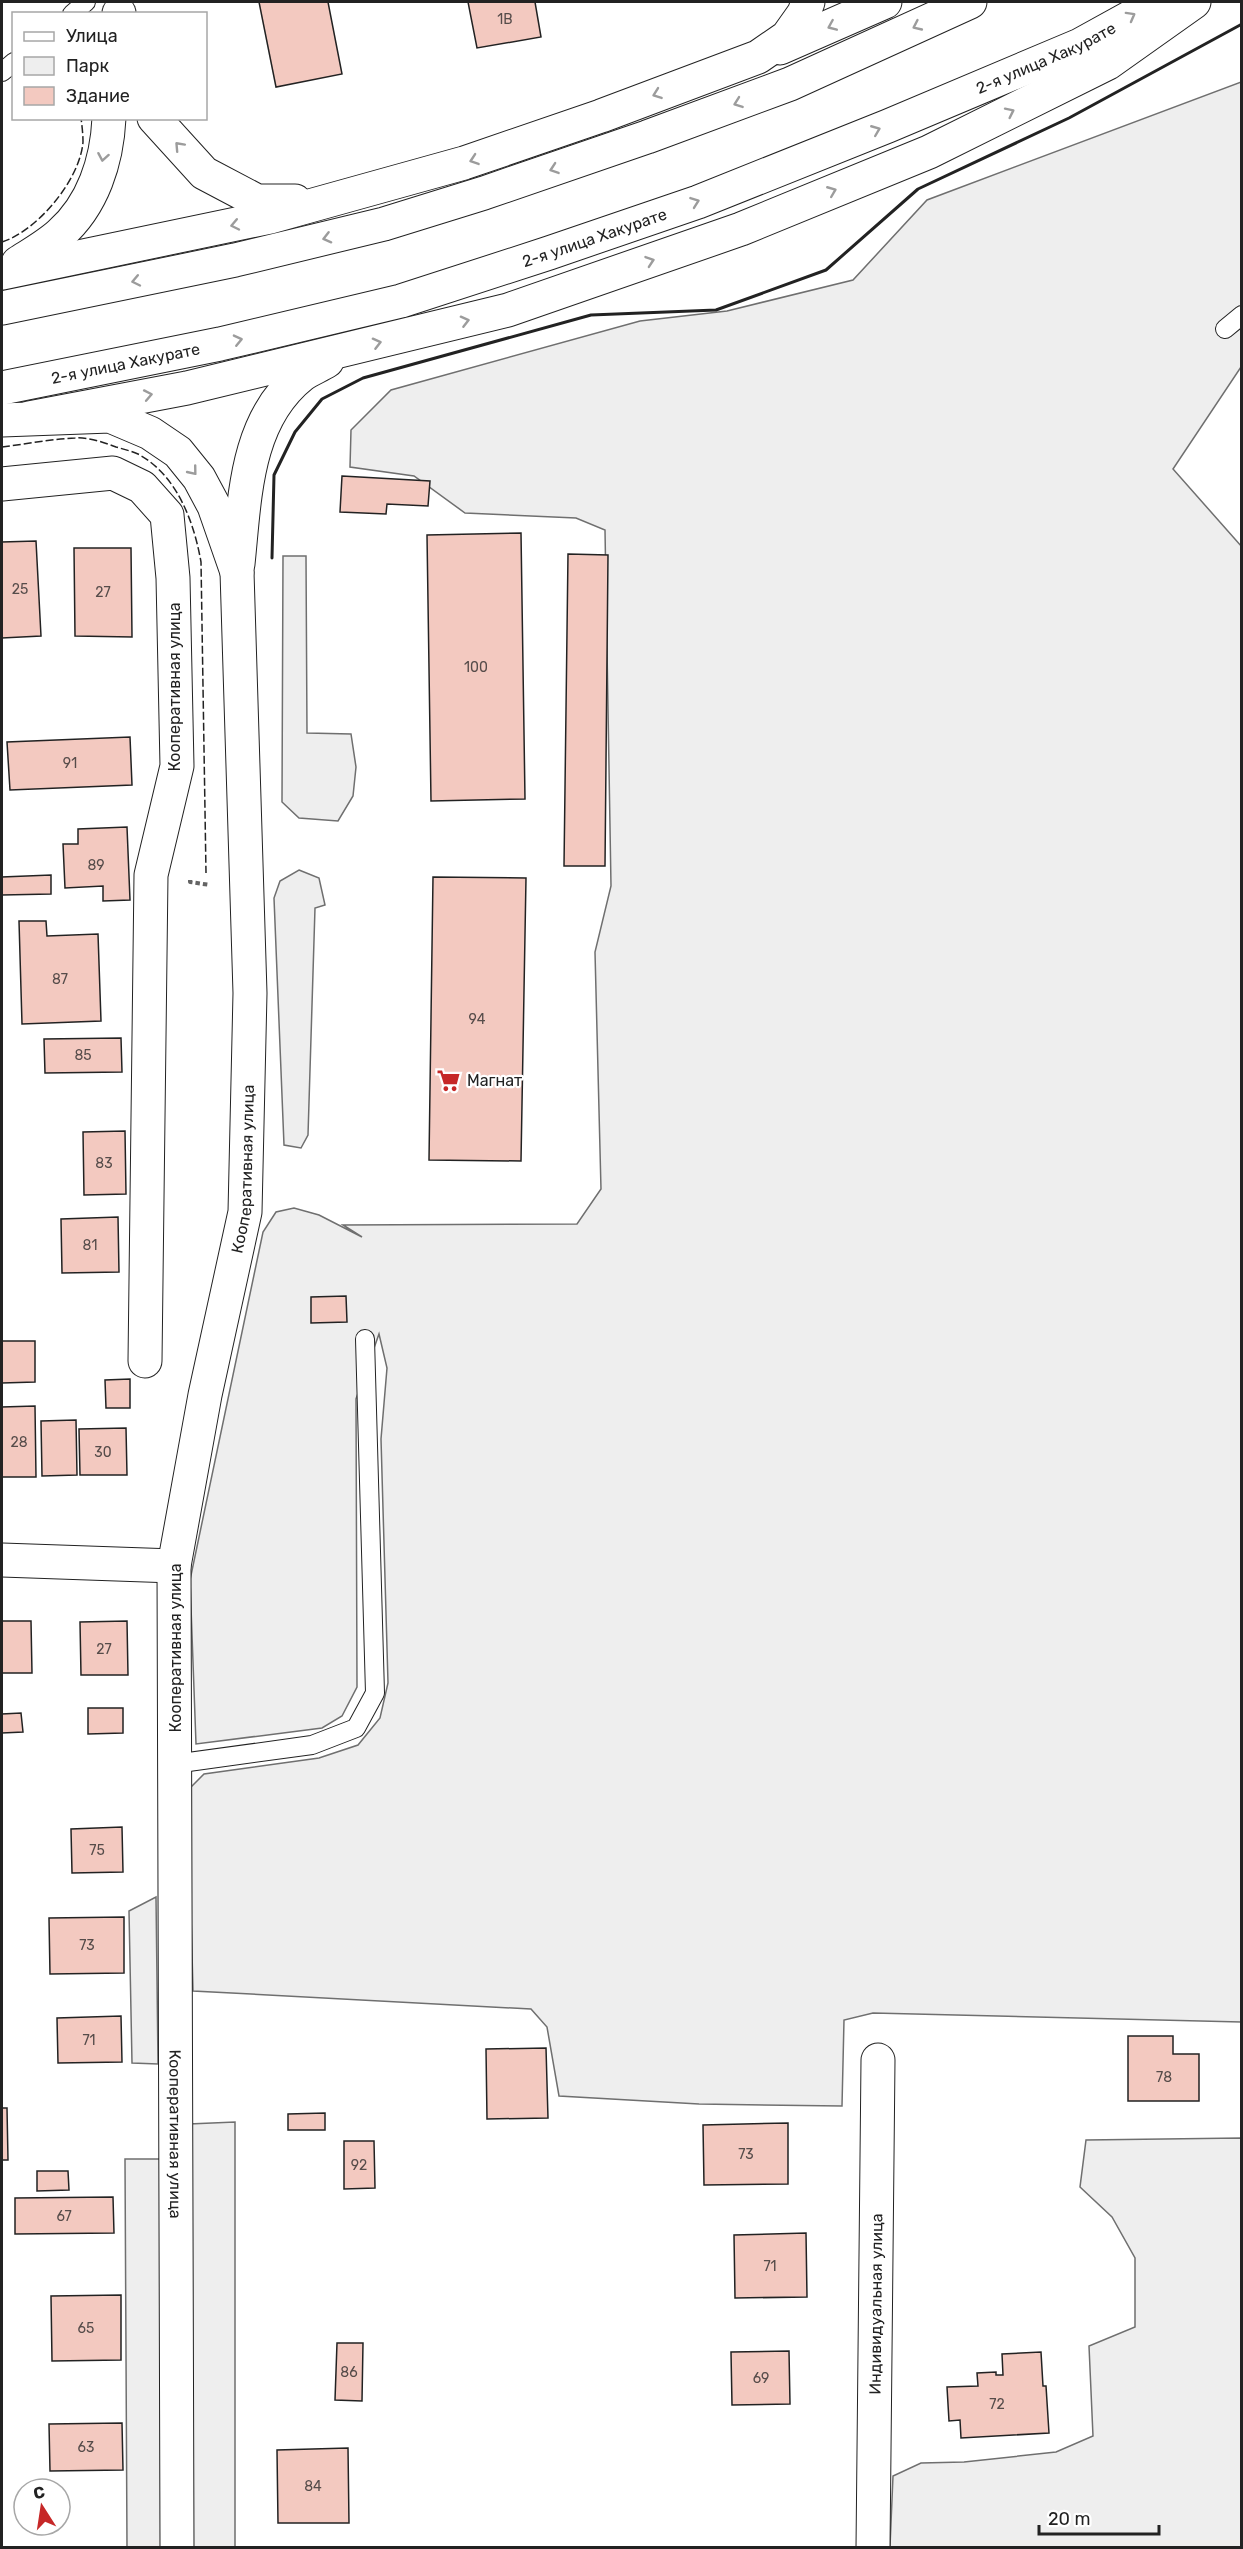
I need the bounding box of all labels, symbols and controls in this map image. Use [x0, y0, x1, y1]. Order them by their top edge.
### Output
house number: 1В [497, 11, 513, 28]
legend [12, 12, 207, 120]
one-way arrow [1125, 12, 1135, 23]
one-way arrow [827, 18, 838, 30]
street label: 2-я улица Хакурате [973, 18, 1119, 98]
one-way arrow [913, 19, 924, 31]
text: Улица [66, 25, 118, 47]
text: Парк [66, 55, 110, 77]
text: Здание [66, 85, 130, 107]
one-way arrow [652, 87, 663, 100]
one-way arrow [733, 96, 744, 109]
one-way arrow [1004, 107, 1015, 119]
one-way arrow [870, 125, 881, 137]
one-way arrow [175, 142, 186, 153]
one-way arrow [98, 152, 110, 162]
one-way arrow [469, 152, 479, 165]
one-way arrow [550, 162, 560, 174]
one-way arrow [826, 186, 837, 198]
one-way arrow [689, 197, 700, 210]
street label: 2-я улица Хакурате [520, 204, 669, 271]
one-way arrow [231, 217, 241, 230]
one-way arrow [322, 230, 332, 243]
one-way arrow [644, 255, 655, 268]
one-way arrow [132, 274, 142, 287]
one-way arrow [460, 316, 470, 329]
one-way arrow [232, 334, 242, 347]
one-way arrow [372, 337, 382, 350]
street label: 2-я улица Хакурате [50, 339, 202, 388]
one-way arrow [143, 389, 153, 402]
one-way arrow [186, 465, 197, 476]
house number: 25 [12, 581, 28, 598]
house number: 27 [95, 584, 111, 601]
street label: Кооперативная улица [165, 602, 184, 772]
house number: 100 [464, 659, 488, 676]
house number: 91 [63, 755, 77, 772]
house number: 89 [87, 857, 105, 874]
house number: 87 [52, 971, 68, 988]
house number: 94 [469, 1011, 486, 1028]
house number: 85 [74, 1047, 92, 1064]
supermarket icon: Магнат [436, 1067, 462, 1093]
place label: Магнат [467, 1071, 522, 1090]
street label: Кооперативная улица [227, 1084, 258, 1255]
house number: 83 [95, 1155, 113, 1172]
house number: 81 [83, 1237, 97, 1254]
house number: 28 [10, 1434, 28, 1451]
house number: 30 [94, 1444, 112, 1461]
street label: Кооперативная улица [166, 1563, 185, 1733]
house number: 27 [96, 1641, 112, 1658]
house number: 75 [89, 1842, 105, 1859]
house number: 73 [79, 1937, 95, 1954]
house number: 71 [82, 2032, 96, 2049]
street label: Кооперативная улица [165, 2049, 185, 2219]
house number: 78 [1156, 2069, 1172, 2086]
house number: 73 [738, 2146, 754, 2163]
house number: 92 [351, 2157, 367, 2174]
house number: 67 [56, 2208, 72, 2225]
street label: Индивидуальная улица [866, 2213, 886, 2395]
house number: 71 [763, 2258, 777, 2275]
house number: 65 [78, 2320, 94, 2337]
house number: 86 [340, 2364, 358, 2381]
house number: 69 [753, 2370, 769, 2387]
house number: 72 [989, 2396, 1005, 2413]
house number: 63 [78, 2439, 94, 2456]
north arrow [12, 2477, 72, 2537]
house number: 84 [304, 2478, 322, 2495]
text: С [32, 2482, 46, 2503]
scale bar [1039, 2498, 1159, 2536]
text: 20 m [1048, 2508, 1090, 2530]

